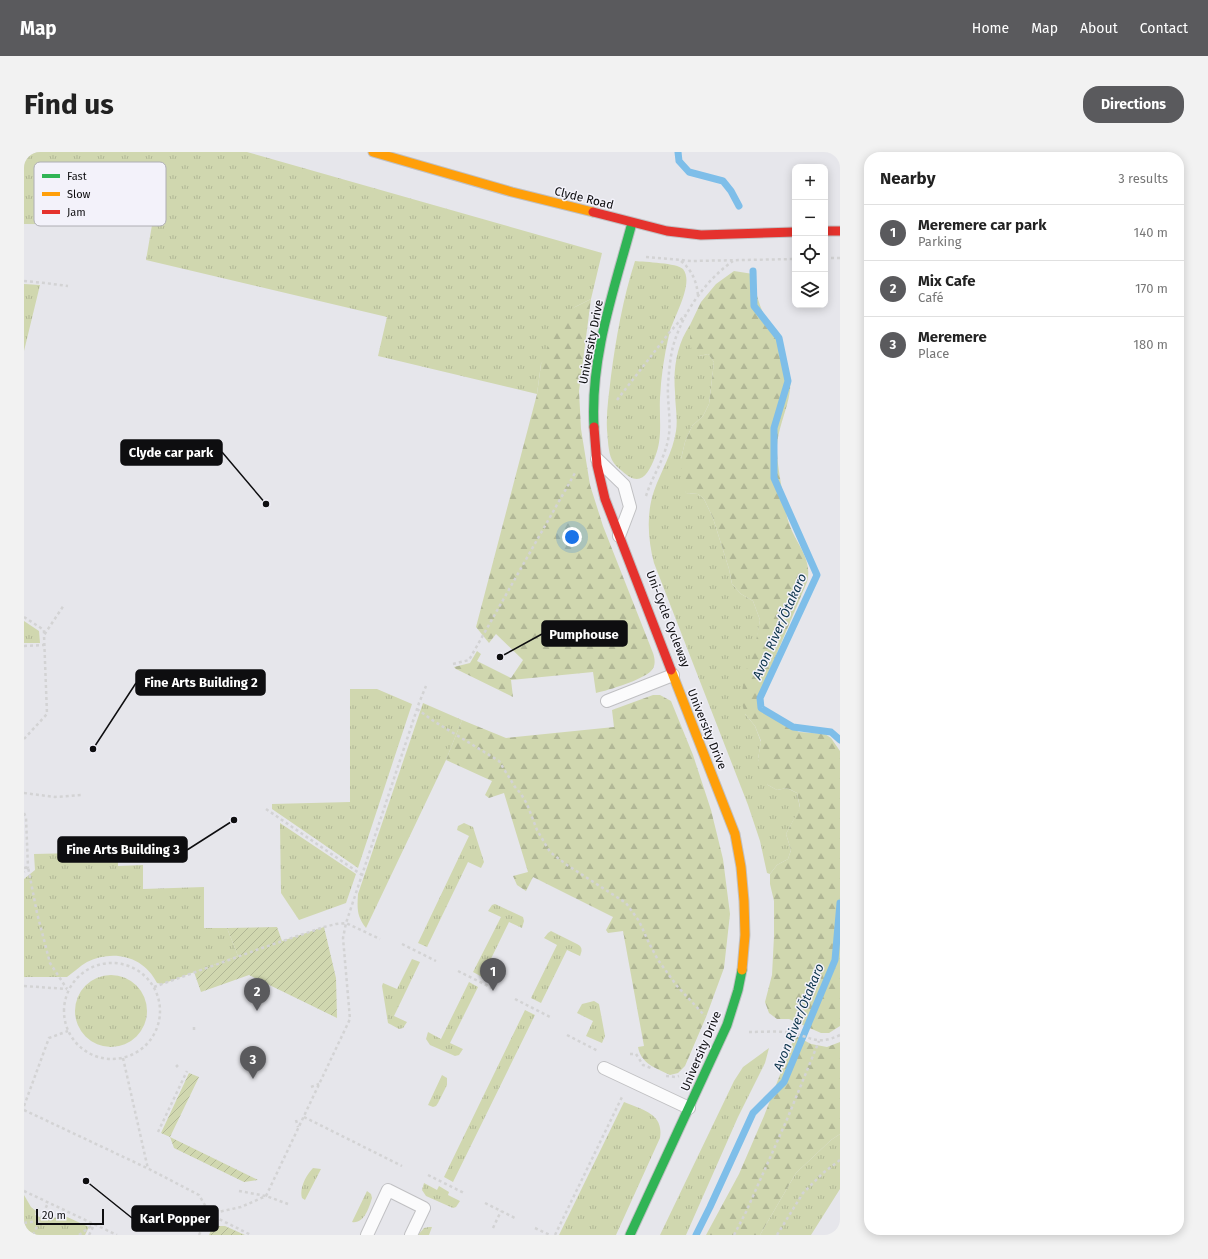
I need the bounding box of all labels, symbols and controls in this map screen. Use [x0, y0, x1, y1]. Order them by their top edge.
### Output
text: Map [20, 17, 57, 40]
text: Home [972, 20, 1009, 37]
text: Map [1031, 20, 1058, 37]
text: About [1080, 20, 1118, 37]
text: Contact [1140, 20, 1188, 37]
button: Directions [1083, 86, 1184, 123]
text: Find us [24, 88, 114, 121]
legend [34, 162, 166, 226]
map controls [792, 164, 828, 308]
button: + [792, 164, 828, 200]
text: Nearby [880, 168, 935, 189]
text: Fast [67, 170, 87, 183]
text: 3 results [1118, 171, 1168, 186]
street label: Clyde Road [553, 184, 615, 212]
text: Slow [67, 188, 91, 201]
button: − [792, 200, 828, 236]
text: Jam [67, 206, 86, 219]
text: Meremere car park [918, 216, 1046, 234]
text: 1 [890, 225, 896, 240]
text: 140 m [1134, 225, 1168, 240]
text: Parking [918, 234, 962, 249]
button: locate [792, 236, 828, 272]
button: layers [792, 272, 828, 308]
text: Mix Cafe [918, 272, 975, 290]
text: 2 [890, 281, 896, 296]
text: 170 m [1135, 281, 1168, 296]
text: Café [918, 290, 944, 305]
street label: University Drive [576, 299, 606, 385]
text: Meremere [918, 328, 987, 346]
text: 3 [890, 337, 896, 352]
text: 180 m [1133, 337, 1168, 352]
text: Place [918, 346, 949, 361]
callout: Clyde car park [121, 440, 222, 465]
text: Clyde car park [129, 445, 214, 460]
your location [562, 527, 582, 547]
street label: Uni-Cycle Cycleway [643, 569, 693, 669]
water label: Avon River/Ōtakaro [749, 571, 810, 682]
callout: Pumphouse [542, 621, 627, 646]
text: Pumphouse [549, 627, 619, 642]
callout: Fine Arts Building 2 [136, 670, 265, 695]
text: Fine Arts Building 2 [144, 675, 258, 690]
street label: University Drive [684, 687, 730, 771]
callout: Fine Arts Building 3 [58, 837, 187, 862]
text: Fine Arts Building 3 [66, 842, 180, 857]
pin: 1 [480, 958, 506, 991]
water label: Avon River/Ōtakaro [770, 961, 827, 1074]
pin: 2 [244, 978, 270, 1011]
street label: University Drive [678, 1009, 724, 1093]
pin: 3 [240, 1046, 266, 1079]
callout: Karl Popper [132, 1206, 218, 1231]
scale bar [36, 1207, 104, 1226]
text: 20 m [42, 1209, 66, 1222]
text: Karl Popper [140, 1211, 211, 1226]

